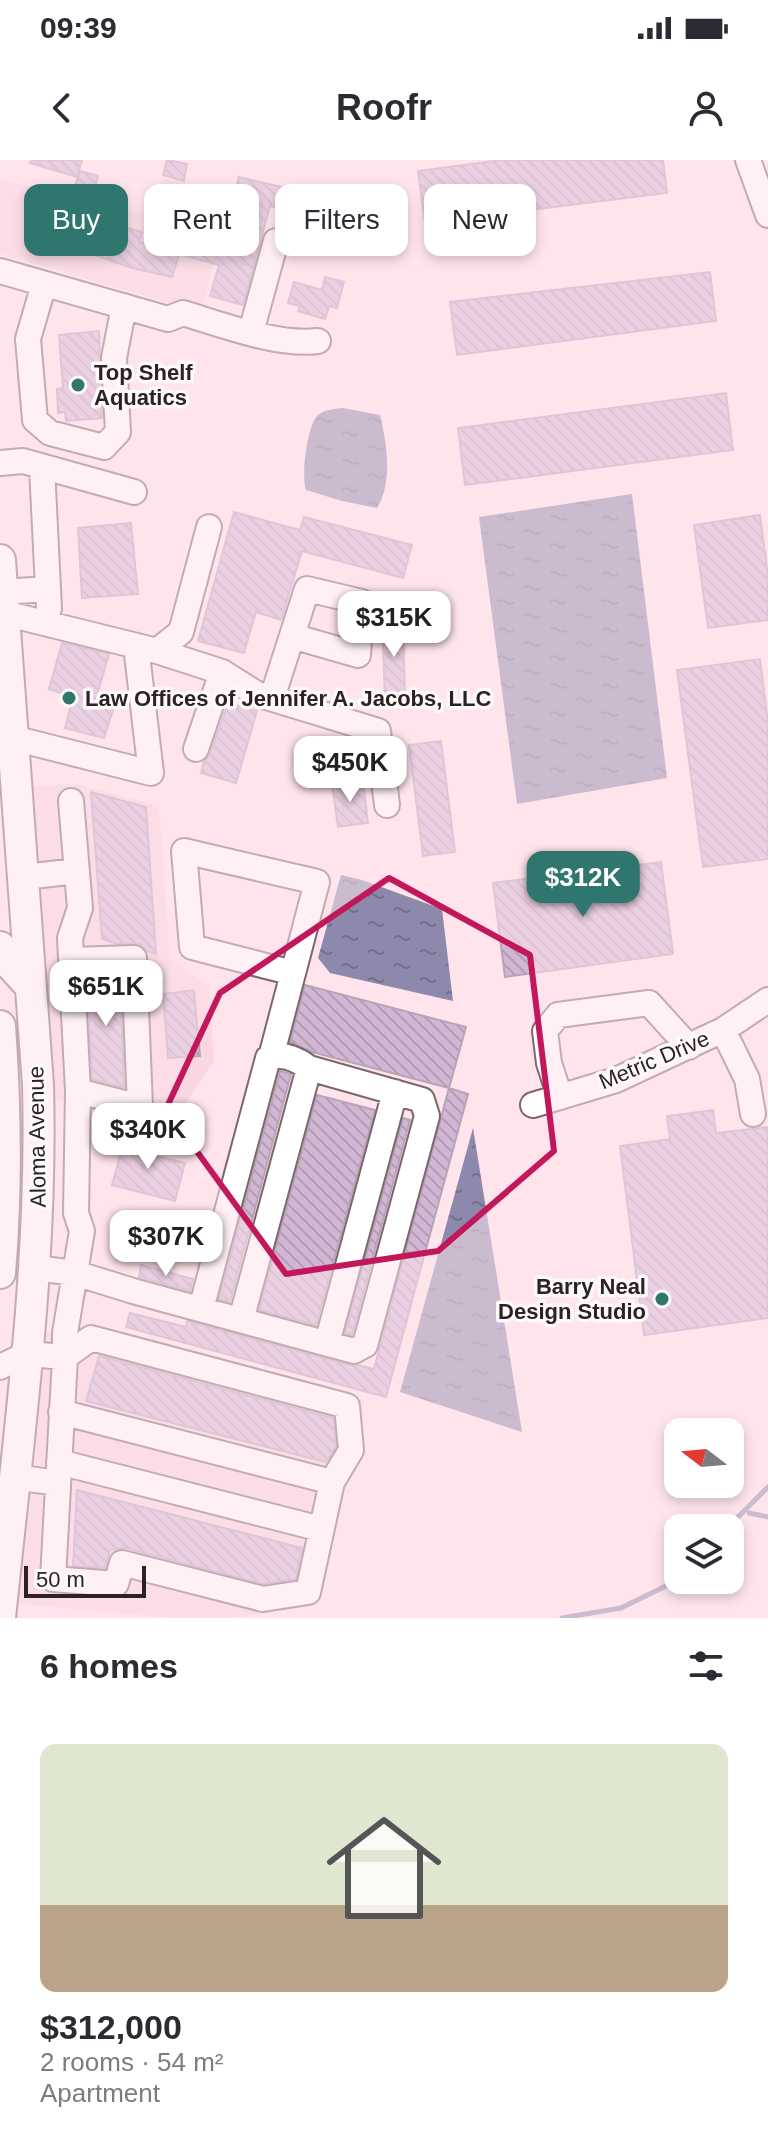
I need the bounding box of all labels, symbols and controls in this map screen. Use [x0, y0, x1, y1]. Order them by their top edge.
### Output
text: 09:39 [40, 11, 117, 44]
icon: back [40, 86, 84, 130]
icon: person [684, 86, 728, 130]
text: Roofr [336, 87, 432, 128]
chip: Buy [24, 184, 128, 256]
chip: Rent [144, 184, 259, 256]
chip: Filters [275, 184, 408, 256]
chip: New [424, 184, 536, 256]
place label: Top Shelf Aquatics [94, 360, 193, 410]
marker: Top Shelf Aquatics [69, 376, 87, 394]
pin: $315K [338, 591, 450, 659]
text: $315K [356, 602, 432, 632]
place label: Law Offices of Jennifer A. Jacobs, LLC [85, 686, 491, 711]
marker: Law Offices of Jennifer A. Jacobs, LLC [60, 689, 78, 707]
pin: $450K [294, 736, 406, 804]
text: $450K [312, 747, 388, 777]
pin: $312K [527, 851, 639, 919]
text: $312K [545, 862, 621, 892]
pin: $651K [50, 960, 162, 1028]
text: $651K [68, 971, 144, 1001]
street label: Metric Drive [595, 1026, 713, 1094]
street label: Aloma Avenue [23, 1066, 51, 1208]
pin: $340K [92, 1103, 204, 1171]
text: $340K [110, 1114, 186, 1144]
pin: $307K [110, 1210, 222, 1278]
text: $307K [128, 1221, 204, 1251]
place label: Barry Neal Design Studio [498, 1274, 646, 1324]
marker: Barry Neal Design Studio [653, 1290, 671, 1308]
north arrow [664, 1418, 744, 1498]
map controls [664, 1418, 744, 1594]
button: layers [664, 1514, 744, 1594]
scale bar [24, 1562, 146, 1598]
text: 50 m [36, 1567, 85, 1592]
icon: filters [684, 1644, 728, 1688]
text: 6 homes [40, 1647, 178, 1685]
icon: home [312, 1796, 456, 1940]
text: $312,000 [40, 2008, 182, 2046]
text: 2 rooms · 54 m² [40, 2047, 224, 2077]
text: Apartment [40, 2078, 160, 2108]

